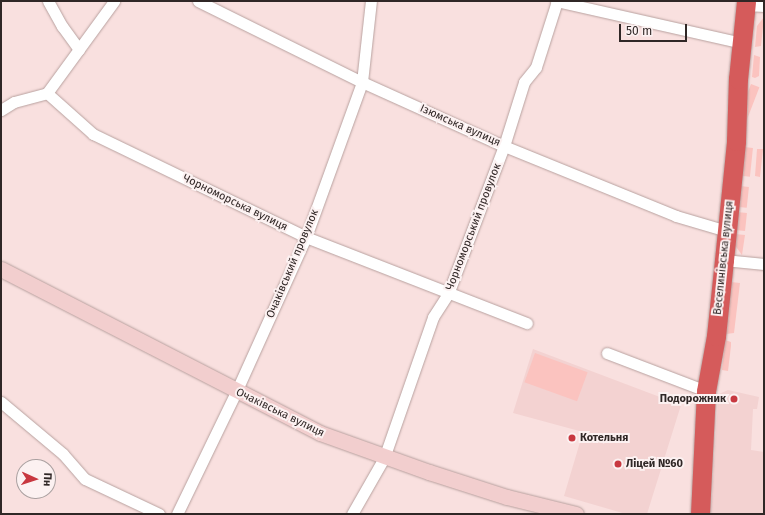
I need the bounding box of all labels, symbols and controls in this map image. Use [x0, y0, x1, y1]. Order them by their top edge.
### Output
scale bar [621, 16, 689, 42]
text: 50 m [626, 24, 652, 38]
street label: Ізюмська вулиця [418, 102, 502, 150]
street label: Чорноморський провулок [444, 162, 504, 292]
street label: Чорноморська вулиця [180, 172, 290, 234]
street label: Веселинівська вулиця [711, 200, 737, 316]
street label: Очаківський провулок [264, 208, 322, 320]
street label: Очаківська вулиця [234, 386, 326, 440]
place label: Подорожник [660, 392, 726, 406]
marker: Подорожник [729, 394, 739, 404]
place label: Котельня [580, 431, 628, 445]
marker: Котельня [567, 433, 577, 443]
place label: Ліцей №60 [626, 457, 683, 471]
north arrow [16, 459, 56, 499]
marker: Ліцей №60 [613, 459, 623, 469]
text: Пн [41, 472, 54, 487]

